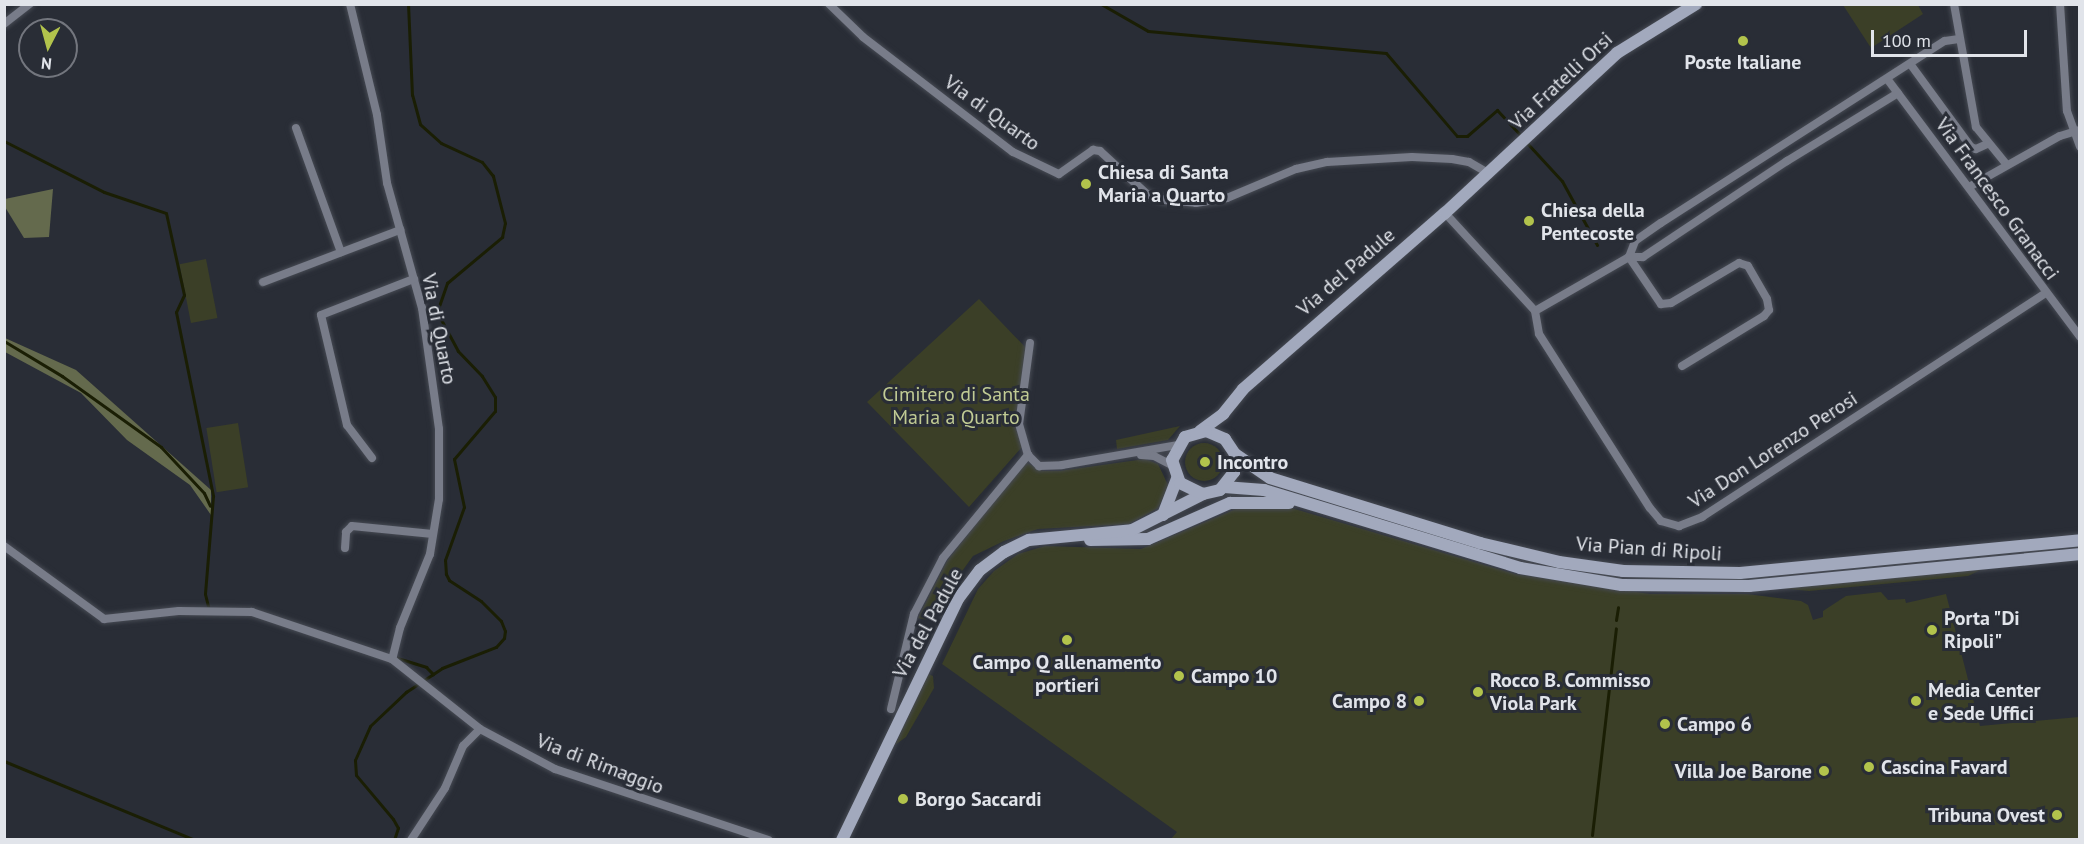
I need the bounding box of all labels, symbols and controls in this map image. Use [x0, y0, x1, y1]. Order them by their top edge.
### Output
north arrow [18, 18, 78, 78]
scale bar [1874, 18, 2030, 56]
street label: Via Fratelli Orsi [1504, 27, 1618, 135]
text: 100 m [1882, 29, 1931, 52]
marker: Poste Italiane [1736, 34, 1750, 48]
place label: Poste Italiane [1685, 50, 1801, 74]
text: N [40, 53, 53, 74]
street label: Via di Quarto [939, 70, 1045, 156]
street label: Via Francesco Granacci [1930, 113, 2064, 285]
place label: Chiesa di Santa Maria a Quarto [1098, 160, 1229, 207]
marker: Chiesa di Santa Maria a Quarto [1079, 177, 1093, 191]
place label: Chiesa della Pentecoste [1541, 198, 1645, 245]
marker: Chiesa della Pentecoste [1522, 214, 1536, 228]
street label: Via del Padule [1292, 223, 1400, 321]
street label: Via di Quarto [416, 271, 462, 387]
park label: Cimitero di Santa Maria a Quarto [882, 382, 1030, 429]
street label: Via Don Lorenzo Perosi [1684, 386, 1862, 514]
place label: Incontro [1217, 450, 1288, 474]
marker: Incontro [1198, 455, 1212, 469]
street label: Via Pian di Ripoli [1575, 532, 1723, 566]
street label: Via del Padule [888, 564, 968, 682]
place label: Porta "Di Ripoli" [1944, 606, 2021, 653]
marker: Porta "Di Ripoli" [1925, 623, 1939, 637]
marker: Campo Q allenamento portieri [1060, 633, 1074, 647]
place label: Campo Q allenamento portieri [972, 650, 1162, 697]
place label: Campo 10 [1191, 664, 1277, 688]
place label: Rocco B. Commisso Viola Park [1490, 668, 1652, 715]
marker: Campo 10 [1172, 669, 1186, 683]
place label: Media Center e Sede Uffici [1928, 678, 2041, 725]
marker: Rocco B. Commisso Viola Park [1471, 685, 1485, 699]
place label: Campo 8 [1332, 689, 1407, 713]
marker: Campo 8 [1412, 694, 1426, 708]
marker: Media Center e Sede Uffici [1909, 694, 1923, 708]
place label: Campo 6 [1677, 712, 1752, 736]
marker: Campo 6 [1658, 717, 1672, 731]
street label: Via di Rimaggio [533, 729, 667, 799]
place label: Cascina Favard [1881, 755, 2008, 779]
place label: Villa Joe Barone [1675, 759, 1812, 783]
marker: Cascina Favard [1862, 760, 1876, 774]
marker: Villa Joe Barone [1817, 764, 1831, 778]
place label: Borgo Saccardi [915, 787, 1042, 811]
marker: Borgo Saccardi [896, 792, 910, 806]
place label: Tribuna Ovest [1928, 803, 2045, 827]
marker: Tribuna Ovest [2050, 808, 2064, 822]

